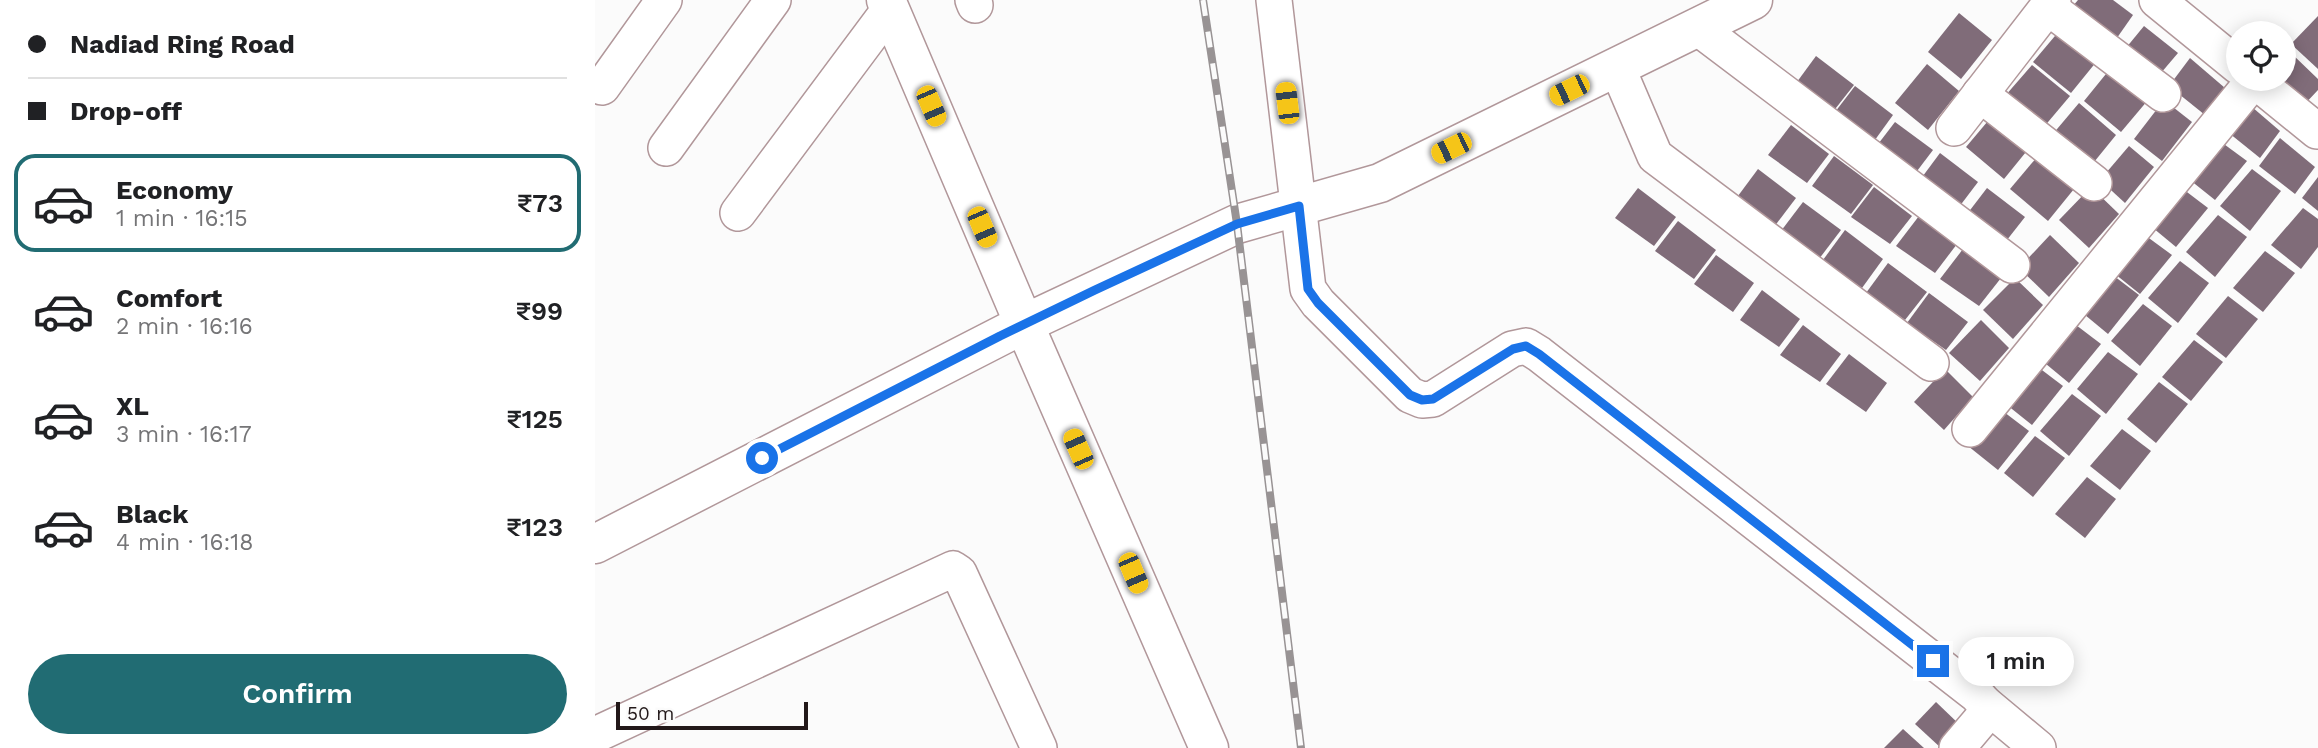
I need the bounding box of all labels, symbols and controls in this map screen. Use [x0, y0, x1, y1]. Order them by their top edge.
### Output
map controls [2226, 21, 2296, 91]
button: locate [2226, 21, 2296, 91]
text: Nadiad Ring Road [70, 29, 295, 59]
car [1546, 71, 1593, 109]
car [1275, 81, 1300, 125]
car [914, 83, 949, 129]
text: Drop-off [70, 96, 182, 126]
car [1428, 129, 1475, 167]
icon: car [32, 172, 95, 235]
text: Economy [116, 175, 233, 205]
text: ₹73 [517, 188, 563, 218]
car [965, 204, 1000, 250]
text: 1 min · 16:15 [116, 205, 248, 232]
icon: car [32, 280, 95, 343]
text: Comfort [116, 283, 222, 313]
text: ₹99 [516, 296, 563, 326]
text: 2 min · 16:16 [116, 313, 253, 340]
icon: car [32, 388, 95, 451]
text: XL [116, 391, 149, 421]
text: ₹125 [506, 404, 563, 434]
text: 3 min · 16:17 [116, 421, 252, 448]
car [1060, 426, 1097, 472]
route start [746, 442, 778, 474]
icon: car [32, 496, 95, 559]
text: Black [116, 499, 188, 529]
text: ₹123 [506, 512, 563, 542]
text: 4 min · 16:18 [116, 529, 254, 556]
car [1116, 550, 1151, 596]
callout: 1 min [1957, 636, 2073, 686]
route end [1917, 645, 1949, 677]
text: 1 min [1986, 648, 2046, 675]
button: Confirm [28, 654, 567, 734]
scale bar [616, 699, 809, 731]
text: 50 m [627, 702, 674, 725]

